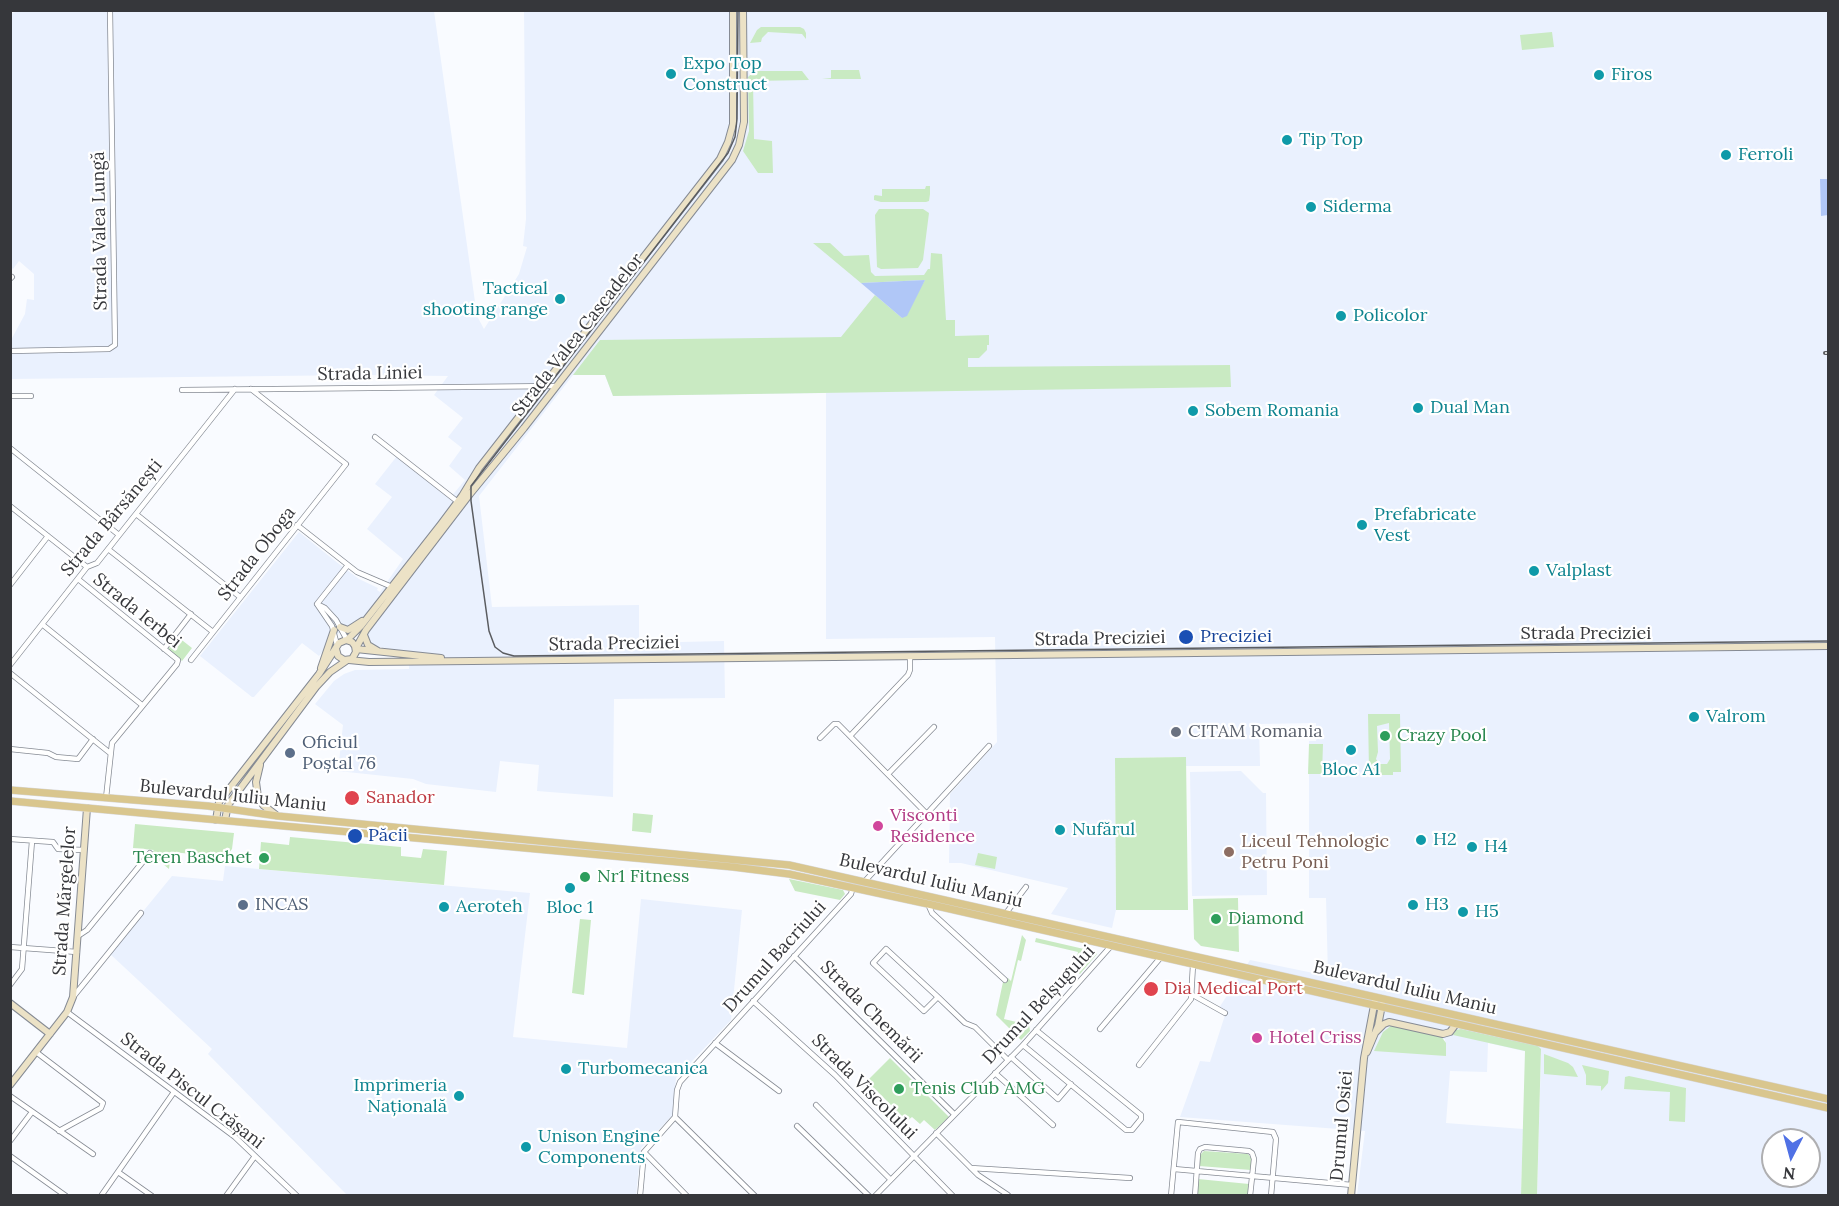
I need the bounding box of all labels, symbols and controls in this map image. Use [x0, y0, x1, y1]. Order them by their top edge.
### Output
place label: Expo Top Construct [683, 53, 767, 96]
place label: Firos [1611, 64, 1652, 86]
marker: Expo Top Construct [664, 67, 678, 81]
marker: Firos [1592, 68, 1606, 82]
place label: Tip Top [1299, 129, 1363, 151]
marker: Tip Top [1280, 133, 1294, 147]
place label: Ferroli [1738, 144, 1793, 166]
marker: Ferroli [1719, 148, 1733, 162]
street label: Strada Valea Lungă [88, 151, 112, 311]
place label: Siderma [1323, 196, 1392, 218]
marker: Siderma [1304, 200, 1318, 214]
street label: Strada Valea Cascadelor [508, 249, 648, 421]
place label: Tactical shooting range [423, 278, 548, 320]
marker: Tactical shooting range [553, 292, 567, 306]
place label: Policolor [1353, 305, 1427, 327]
marker: Policolor [1334, 309, 1348, 323]
street label: Strada Liniei [317, 362, 423, 386]
place label: Dual Man [1430, 397, 1510, 419]
place label: Sobem Romania [1205, 400, 1339, 422]
marker: Dual Man [1411, 401, 1425, 415]
marker: Sobem Romania [1186, 404, 1200, 418]
street label: Strada Bârsănești [57, 455, 167, 581]
street label: Strada Oboga [214, 503, 300, 605]
place label: Prefabricate Vest [1374, 504, 1476, 546]
marker: Prefabricate Vest [1355, 518, 1369, 532]
place label: Valplast [1546, 560, 1612, 582]
marker: Valplast [1527, 564, 1541, 578]
street label: Strada Ierbei [89, 569, 185, 653]
street label: Strada Preciziei [1521, 623, 1651, 645]
place label: Preciziei [1200, 626, 1272, 648]
street label: Strada Preciziei [1034, 627, 1166, 651]
marker: Preciziei [1177, 628, 1195, 646]
street label: Strada Preciziei [548, 632, 680, 656]
place label: Valrom [1706, 706, 1766, 728]
marker: Valrom [1687, 710, 1701, 724]
place label: CITAM Romania [1188, 721, 1323, 743]
marker: CITAM Romania [1169, 725, 1183, 739]
place label: Crazy Pool [1397, 725, 1487, 747]
marker: Crazy Pool [1378, 729, 1392, 743]
place label: Oficiul Poștal 76 [302, 732, 376, 774]
marker: Bloc A1 [1344, 743, 1358, 757]
marker: Oficiul Poștal 76 [283, 746, 297, 760]
place label: Bloc A1 [1322, 759, 1380, 781]
street label: Bulevardul Iuliu Maniu [138, 775, 328, 817]
place label: Sanador [366, 787, 435, 809]
marker: Sanador [343, 789, 361, 807]
place label: Visconti Residence [890, 805, 975, 848]
marker: Visconti Residence [871, 819, 885, 833]
place label: Nufărul [1072, 819, 1135, 841]
marker: Nufărul [1053, 823, 1067, 837]
place label: Păcii [368, 825, 408, 847]
street label: Strada Mărgelelor [49, 826, 81, 976]
marker: Păcii [346, 827, 364, 845]
place label: H2 [1433, 829, 1457, 851]
place label: Liceul Tehnologic Petru Poni [1241, 831, 1389, 874]
marker: H2 [1414, 833, 1428, 847]
place label: H4 [1484, 836, 1508, 858]
marker: H4 [1465, 840, 1479, 854]
marker: Liceul Tehnologic Petru Poni [1222, 845, 1236, 859]
place label: Teren Baschet [133, 847, 252, 869]
street label: Bulevardul Iuliu Maniu [837, 849, 1025, 913]
marker: Teren Baschet [257, 851, 271, 865]
place label: Nr1 Fitness [597, 866, 689, 888]
marker: Nr1 Fitness [578, 870, 592, 884]
marker: Bloc 1 [563, 881, 577, 895]
place label: INCAS [255, 894, 309, 916]
place label: H3 [1425, 894, 1449, 916]
place label: Aeroteh [456, 896, 523, 918]
place label: Bloc 1 [546, 897, 594, 919]
street label: Drumul Bacriului [719, 897, 831, 1017]
marker: INCAS [236, 898, 250, 912]
marker: H3 [1406, 898, 1420, 912]
marker: Aeroteh [437, 900, 451, 914]
place label: H5 [1475, 901, 1499, 923]
marker: H5 [1456, 905, 1470, 919]
place label: Diamond [1228, 908, 1304, 930]
marker: Diamond [1209, 912, 1223, 926]
street label: Drumul Belșugului [978, 941, 1100, 1069]
street label: Bulevardul Iuliu Maniu [1311, 956, 1499, 1020]
street label: Strada Chemării [816, 957, 926, 1067]
place label: Dia Medical Port [1164, 978, 1303, 1000]
marker: Dia Medical Port [1142, 980, 1160, 998]
place label: Hotel Criss [1269, 1027, 1362, 1049]
street label: Strada Piscul Crășani [116, 1028, 268, 1154]
street label: Strada Viscolului [807, 1030, 921, 1144]
marker: Hotel Criss [1250, 1031, 1264, 1045]
place label: Turbomecanica [578, 1058, 708, 1080]
marker: Turbomecanica [559, 1062, 573, 1076]
street label: Drumul Osiei [1326, 1070, 1358, 1182]
place label: Imprimeria Națională [353, 1075, 447, 1118]
place label: Tenis Club AMG [911, 1078, 1045, 1100]
marker: Tenis Club AMG [892, 1082, 906, 1096]
marker: Imprimeria Națională [452, 1089, 466, 1103]
place label: Unison Engine Components [538, 1126, 660, 1168]
north arrow [1761, 1128, 1821, 1188]
marker: Unison Engine Components [519, 1140, 533, 1154]
text: N [1782, 1163, 1797, 1185]

